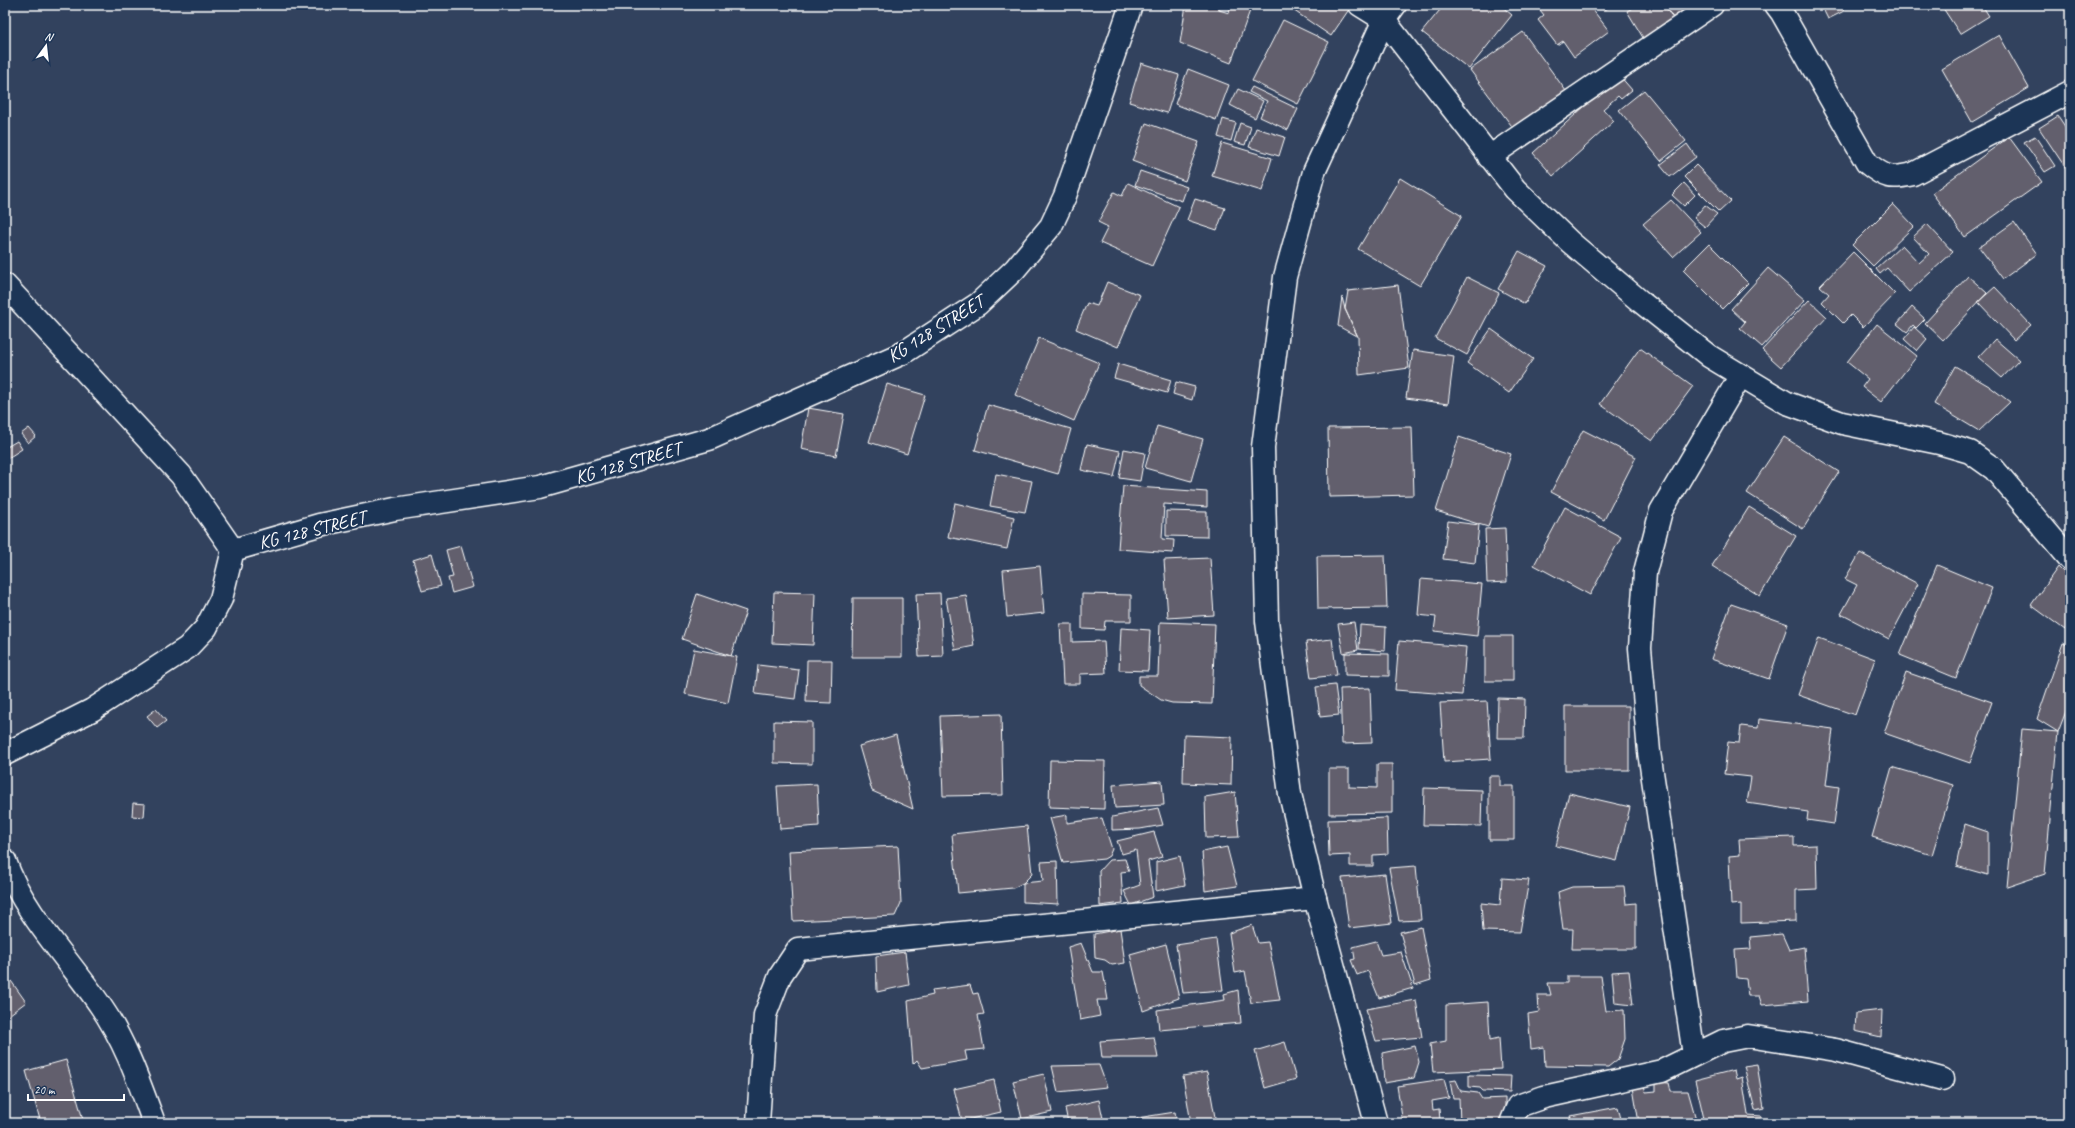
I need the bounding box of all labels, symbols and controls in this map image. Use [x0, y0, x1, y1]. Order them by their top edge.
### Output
north arrow [26, 26, 66, 66]
text: N [43, 29, 56, 45]
street label: KG 128 STREET [883, 287, 992, 368]
street label: KG 128 STREET [572, 435, 688, 490]
street label: KG 128 STREET [256, 504, 373, 555]
scale bar [28, 1076, 124, 1102]
text: 20 m [34, 1082, 56, 1098]

